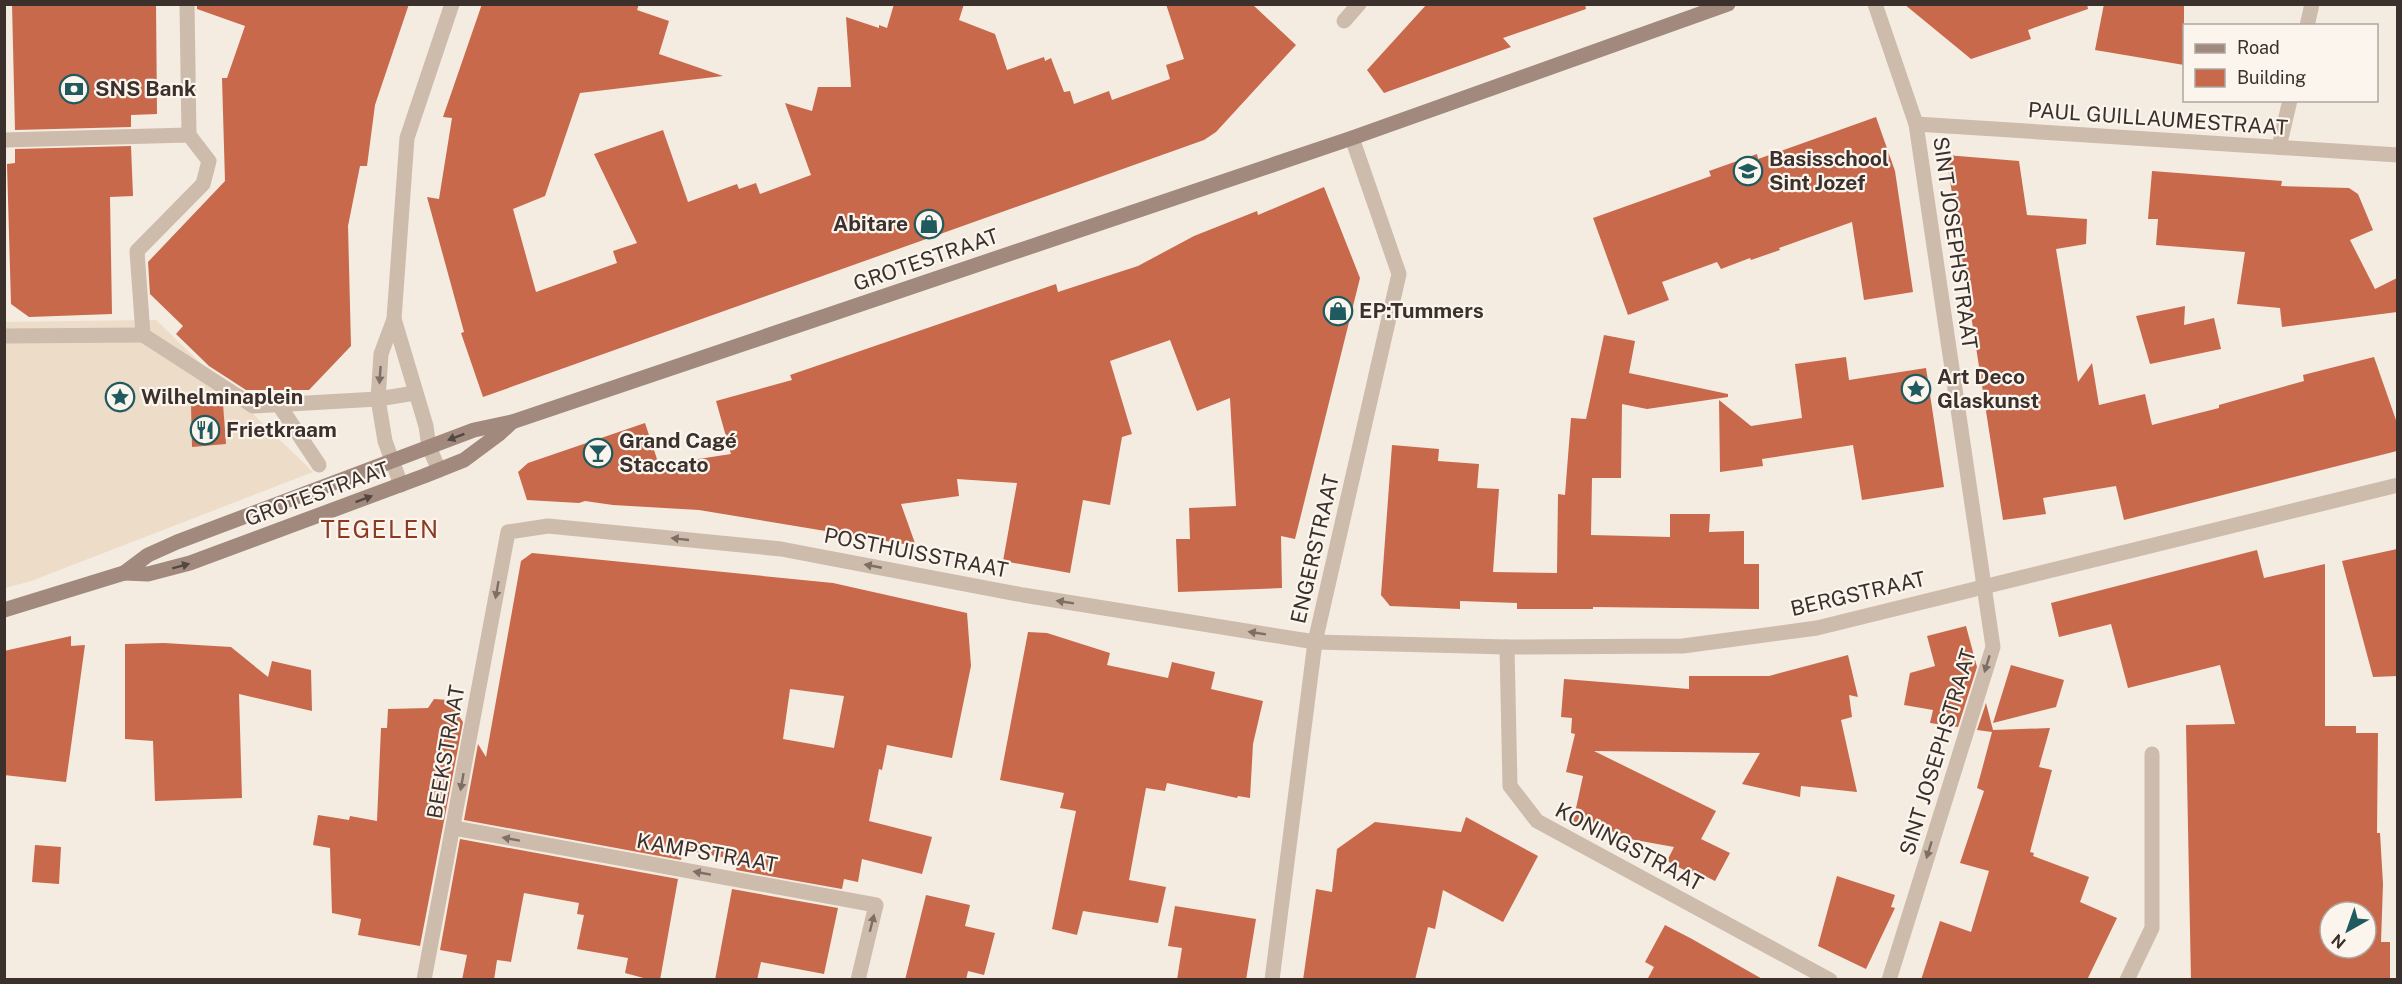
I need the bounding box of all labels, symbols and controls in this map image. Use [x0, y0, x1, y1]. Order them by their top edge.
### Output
legend [2183, 24, 2378, 102]
text: Road [2237, 37, 2280, 58]
text: Building [2237, 67, 2306, 88]
bank icon: SNS Bank [58, 73, 90, 105]
place label: SNS Bank [95, 76, 196, 101]
street label: PAUL GUILLAUMESTRAAT [2027, 97, 2289, 140]
street label: SINT JOSEPHSTRAAT [1928, 135, 1983, 351]
place label: Basisschool Sint Jozef [1769, 146, 1889, 195]
school or university icon: Basisschool Sint Jozef [1732, 155, 1764, 187]
shop icon: Abitare [913, 208, 945, 240]
place label: Abitare [833, 211, 908, 236]
street label: GROTESTRAAT [850, 223, 1002, 296]
shop icon: EP:Tummers [1322, 295, 1354, 327]
place label: EP:Tummers [1359, 298, 1484, 323]
place label: Art Deco Glaskunst [1937, 364, 2039, 413]
one-way arrow [375, 366, 384, 385]
place icon: Art Deco Glaskunst [1900, 373, 1932, 405]
place icon: Wilhelminaplein [104, 381, 136, 413]
place label: Wilhelminaplein [141, 384, 303, 409]
restaurant icon: Frietkraam [189, 414, 221, 446]
place label: Frietkraam [226, 417, 337, 442]
place label: Grand Cagé Staccato [619, 428, 737, 477]
one-way arrow [447, 432, 465, 442]
bar icon: Grand Cagé Staccato [582, 437, 614, 469]
street label: GROTESTRAAT [241, 456, 392, 531]
street label: ENGERSTRAAT [1285, 472, 1344, 626]
one-way arrow [355, 494, 373, 503]
district label: TEGELEN [320, 515, 440, 543]
street label: POSTHUISSTRAAT [822, 522, 1010, 583]
one-way arrow [671, 534, 690, 544]
one-way arrow [172, 560, 190, 570]
one-way arrow [863, 561, 882, 570]
street label: BERGSTRAAT [1788, 566, 1928, 621]
one-way arrow [493, 581, 502, 600]
one-way arrow [1055, 597, 1074, 606]
one-way arrow [1248, 628, 1267, 637]
street label: SINT JOSEPHSTRAAT [1894, 646, 1981, 858]
one-way arrow [1982, 655, 1991, 673]
street label: BEEKSTRAAT [421, 683, 470, 821]
one-way arrow [457, 772, 466, 791]
street label: KONINGSTRAAT [1551, 797, 1707, 896]
street label: KAMPSTRAAT [635, 828, 780, 877]
one-way arrow [501, 834, 520, 843]
one-way arrow [1924, 841, 1934, 859]
one-way arrow [693, 869, 712, 878]
north arrow [2318, 900, 2378, 960]
one-way arrow [867, 913, 877, 932]
text: N [2328, 930, 2350, 952]

